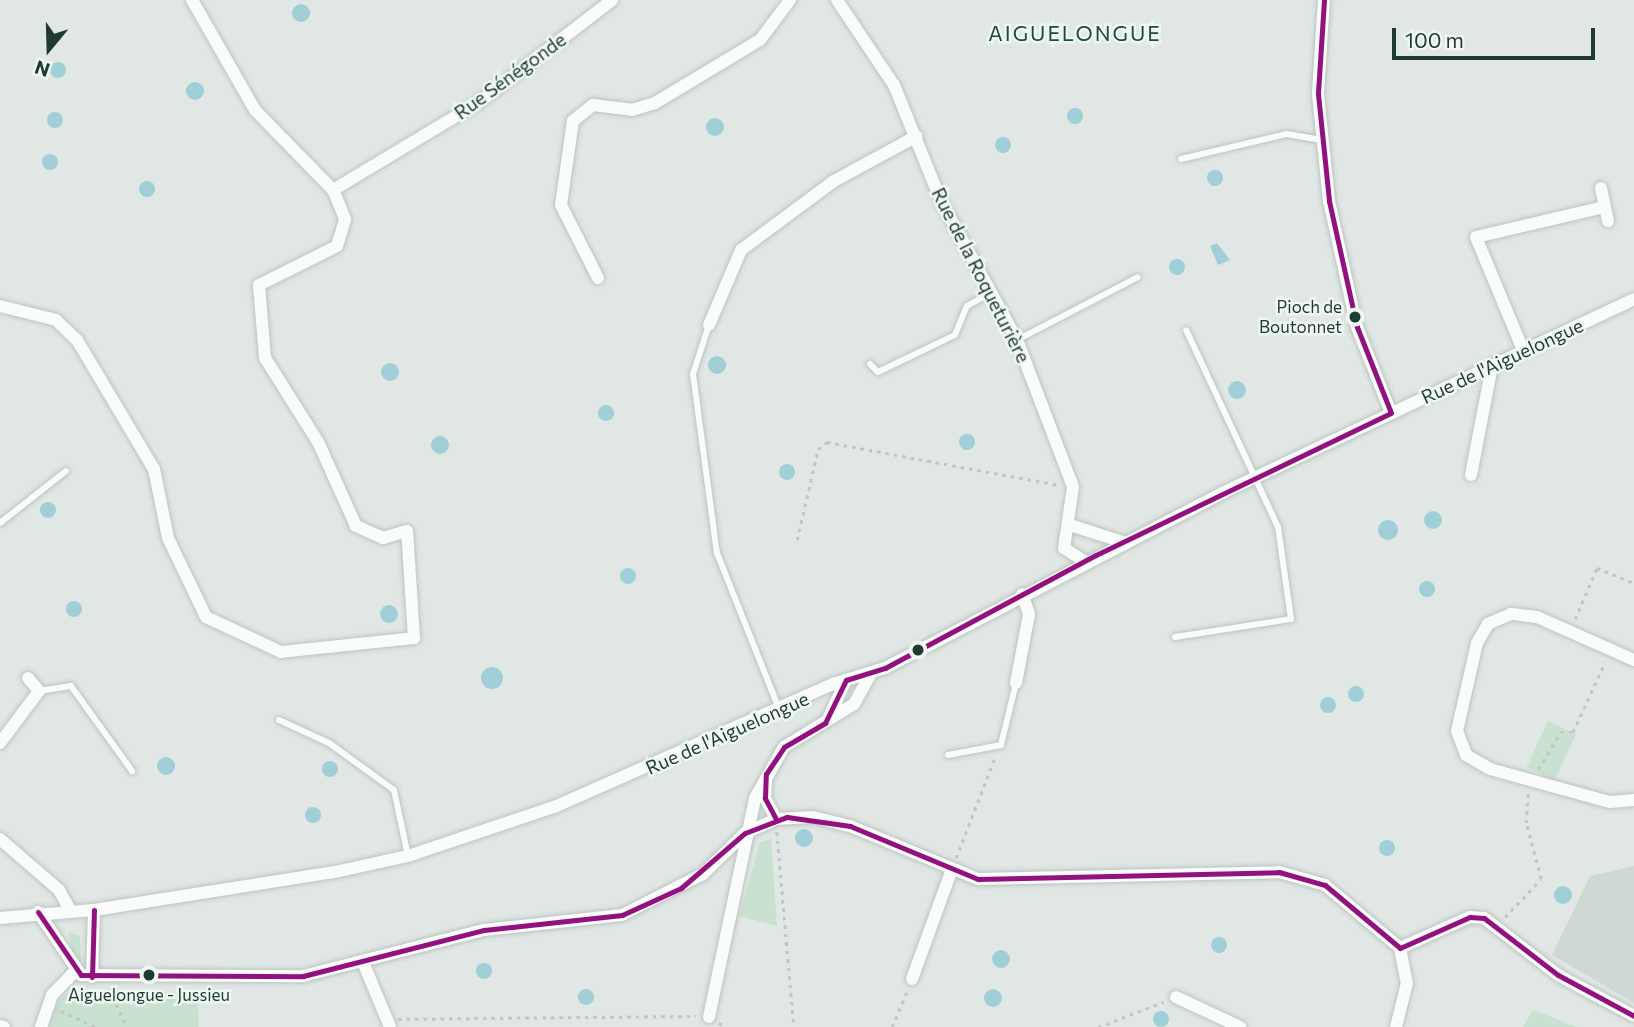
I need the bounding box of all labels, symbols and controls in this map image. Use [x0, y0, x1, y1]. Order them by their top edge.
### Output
north arrow [14, 14, 84, 84]
scale bar [1396, 14, 1599, 58]
district label: AIGUELONGUE [990, 20, 1160, 46]
text: 100 m [1405, 27, 1464, 52]
street label: Rue Sénégonde [450, 28, 570, 124]
text: N [32, 56, 52, 83]
street label: Rue de la Roqueturière [927, 184, 1035, 366]
place label: Pioch de Boutonnet [1259, 297, 1342, 337]
marker: Pioch de Boutonnet [1348, 310, 1362, 324]
street label: Rue de l'Aiguelongue [1417, 313, 1587, 409]
unlabelled marker [911, 643, 925, 657]
street label: Rue de l'Aiguelongue [642, 687, 812, 779]
marker: Aiguelongue - Jussieu [142, 968, 156, 982]
place label: Aiguelongue - Jussieu [68, 985, 230, 1005]

